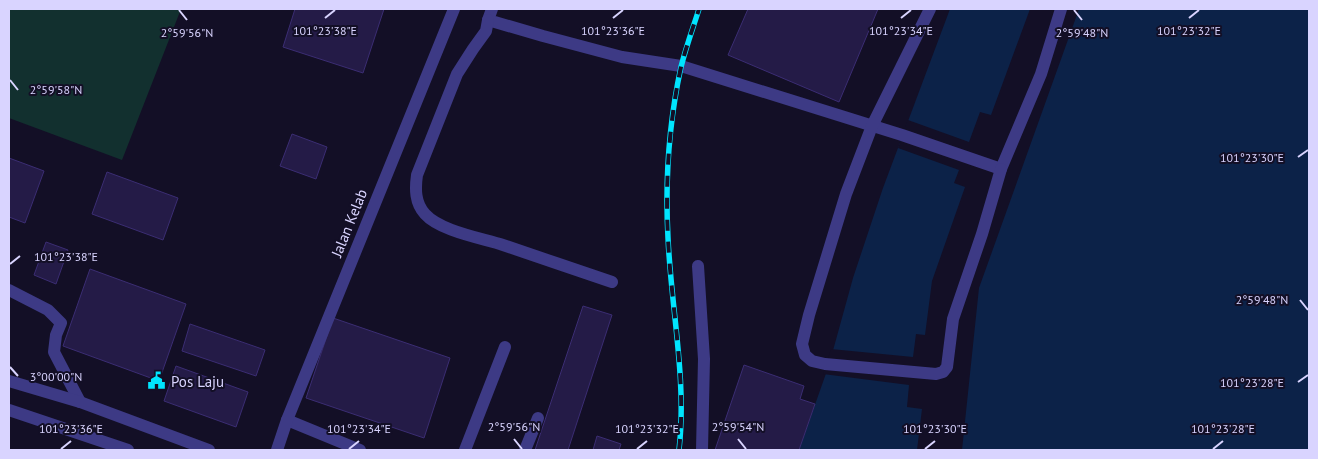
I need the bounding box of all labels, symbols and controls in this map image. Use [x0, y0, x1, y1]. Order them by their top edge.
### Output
text: 101°23'38"E [293, 23, 357, 38]
text: 101°23'36"E [581, 23, 645, 38]
text: 101°23'34"E [869, 23, 933, 38]
text: 101°23'32"E [1157, 23, 1221, 38]
text: 2°59'56"N [161, 25, 213, 40]
text: 2°59'48"N [1056, 25, 1108, 40]
text: 2°59'58"N [30, 82, 82, 97]
text: 101°23'30"E [1220, 150, 1284, 165]
street label: Jalan Kelab [326, 186, 371, 261]
text: 101°23'38"E [34, 249, 98, 264]
text: 2°59'48"N [1236, 292, 1288, 307]
text: 3°00'00"N [30, 369, 82, 384]
public building icon: Pos Laju [147, 371, 167, 391]
place label: Pos Laju [171, 372, 224, 391]
text: 101°23'28"E [1220, 375, 1284, 390]
text: 2°59'56"N [488, 419, 540, 434]
text: 2°59'54"N [712, 419, 764, 434]
text: 101°23'36"E [39, 421, 103, 436]
text: 101°23'34"E [327, 421, 391, 436]
text: 101°23'32"E [615, 421, 679, 436]
text: 101°23'30"E [903, 421, 967, 436]
text: 101°23'28"E [1191, 421, 1255, 436]

